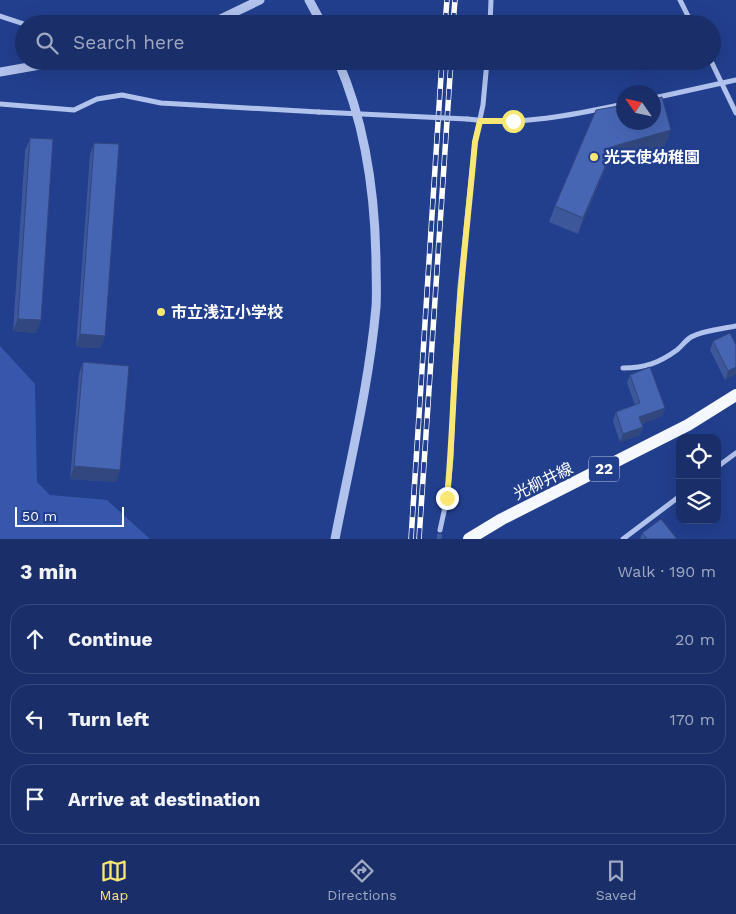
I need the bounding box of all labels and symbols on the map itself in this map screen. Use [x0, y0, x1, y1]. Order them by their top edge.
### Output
north arrow [616, 85, 661, 130]
route start [502, 110, 525, 133]
place label: 光天使幼稚園 [604, 148, 700, 167]
marker: 光天使幼稚園 [588, 151, 600, 163]
place label: 市立浅江小学校 [171, 303, 283, 322]
marker: 市立浅江小学校 [155, 306, 167, 318]
road number: 22 [589, 456, 619, 482]
street label: 光柳井線 [510, 458, 576, 504]
route end [436, 487, 459, 510]
scale bar [15, 504, 124, 527]

